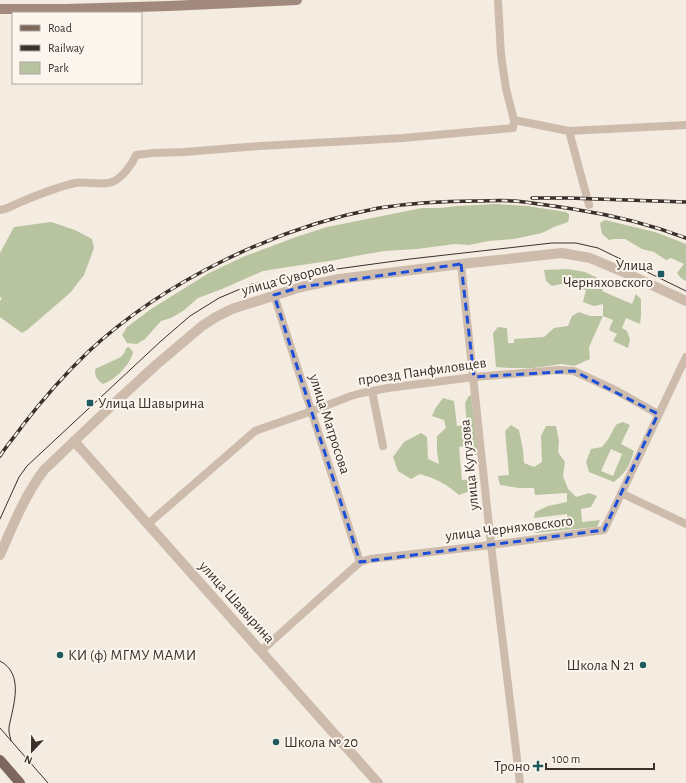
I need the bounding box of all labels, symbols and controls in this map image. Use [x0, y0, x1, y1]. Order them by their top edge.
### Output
legend [12, 12, 142, 84]
text: Road [48, 22, 72, 34]
text: Railway [48, 42, 84, 55]
text: Park [48, 62, 69, 74]
place label: Улица Черняховского [563, 258, 653, 290]
street label: улица Суворова [239, 259, 336, 298]
marker: Улица Черняховского [656, 269, 666, 279]
street label: проезд Панфиловцев [357, 355, 487, 388]
street label: улица Матросова [306, 371, 353, 476]
place label: Улица Шавырина [98, 396, 204, 411]
marker: Улица Шавырина [85, 398, 95, 408]
street label: улица Кутузова [457, 418, 482, 512]
street label: улица Черняховского [444, 513, 574, 544]
street label: улица Шавырина [195, 558, 277, 646]
place label: КИ (ф) МГМУ МАМИ [68, 648, 196, 663]
marker: КИ (ф) МГМУ МАМИ [55, 650, 65, 660]
place label: Школа N 21 [566, 658, 635, 673]
marker: Школа N 21 [638, 660, 648, 670]
north arrow [12, 731, 52, 771]
place label: Школа № 20 [284, 735, 358, 750]
marker: Школа № 20 [271, 737, 281, 747]
scale bar [546, 745, 654, 771]
text: N [23, 753, 34, 766]
text: 100 m [552, 753, 580, 765]
place label: Троно [494, 759, 530, 774]
marker: Троно [533, 761, 543, 771]

